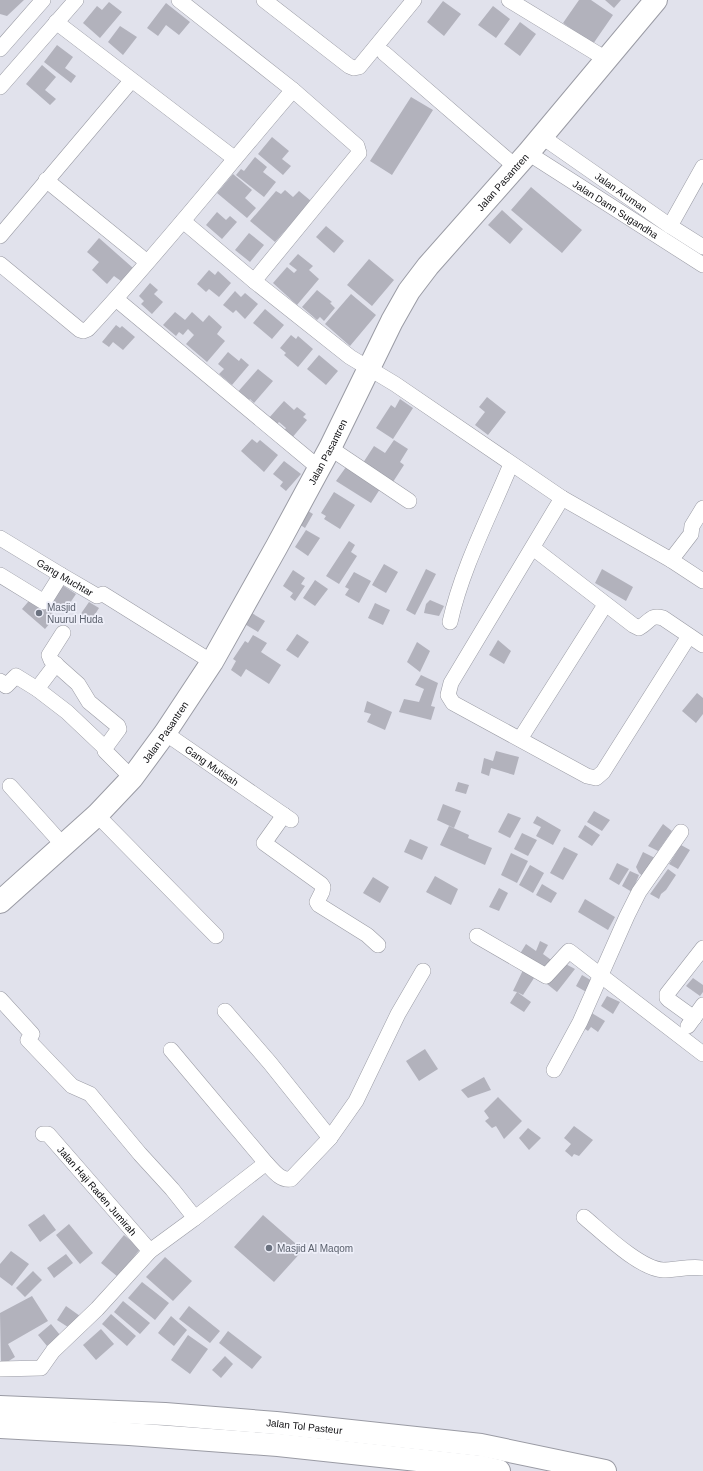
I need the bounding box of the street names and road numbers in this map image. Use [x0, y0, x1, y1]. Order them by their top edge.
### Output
street label: Jalan Pasantren [474, 151, 530, 213]
street label: Jalan Aruman [593, 170, 650, 214]
street label: Jalan Dann Sugandha [571, 178, 661, 241]
street label: Jalan Pasantren [306, 417, 349, 486]
street label: Gang Muchtar [35, 556, 96, 598]
street label: Jalan Pasantren [140, 699, 190, 765]
street label: Gang Mutisah [183, 743, 241, 788]
street label: Jalan Haji Raden Jumirah [55, 1144, 139, 1237]
street label: Jalan Tol Pasteur [266, 1417, 344, 1436]

